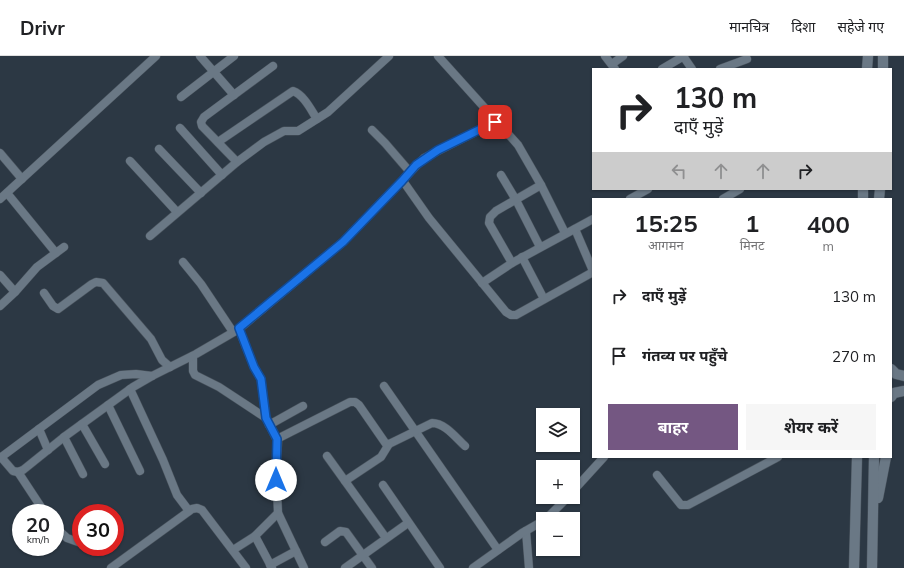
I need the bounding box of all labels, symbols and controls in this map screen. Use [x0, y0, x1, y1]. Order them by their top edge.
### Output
text: Drivr [20, 16, 65, 40]
text: मानचित्र [729, 18, 769, 36]
text: दिशा [791, 18, 815, 36]
text: सहेजे गए [837, 18, 884, 36]
text: 130 m [674, 80, 757, 115]
icon: right [608, 84, 660, 136]
pin [478, 105, 512, 139]
icon: arrive [484, 111, 506, 133]
text: दाएँ मुड़ें [674, 115, 723, 138]
icon: left [668, 160, 690, 182]
icon: ahead [710, 160, 732, 182]
icon: ahead [752, 160, 774, 182]
icon: right [794, 160, 816, 182]
text: 15:25 [634, 208, 698, 238]
text: 1 [745, 208, 759, 238]
text: 400 [807, 209, 850, 239]
text: आगमन [648, 237, 684, 253]
text: मिनट [740, 237, 765, 253]
text: m [823, 238, 834, 254]
icon: right [608, 285, 630, 307]
text: दाएँ मुड़ें [642, 286, 686, 305]
text: 130 m [832, 287, 876, 306]
icon: arrive [608, 345, 630, 367]
text: गंतव्य पर पहुँचे [642, 346, 727, 365]
text: 270 m [832, 347, 876, 366]
button: बाहर [608, 404, 738, 450]
button: शेयर करें [746, 404, 876, 450]
map controls [536, 408, 580, 556]
button: layers [536, 408, 580, 452]
position arrow [255, 459, 297, 501]
button: + [536, 460, 580, 504]
speed limit sign: 30 [72, 504, 124, 556]
text: 20 [26, 512, 50, 537]
button: − [536, 512, 580, 556]
text: km/h [27, 533, 49, 546]

